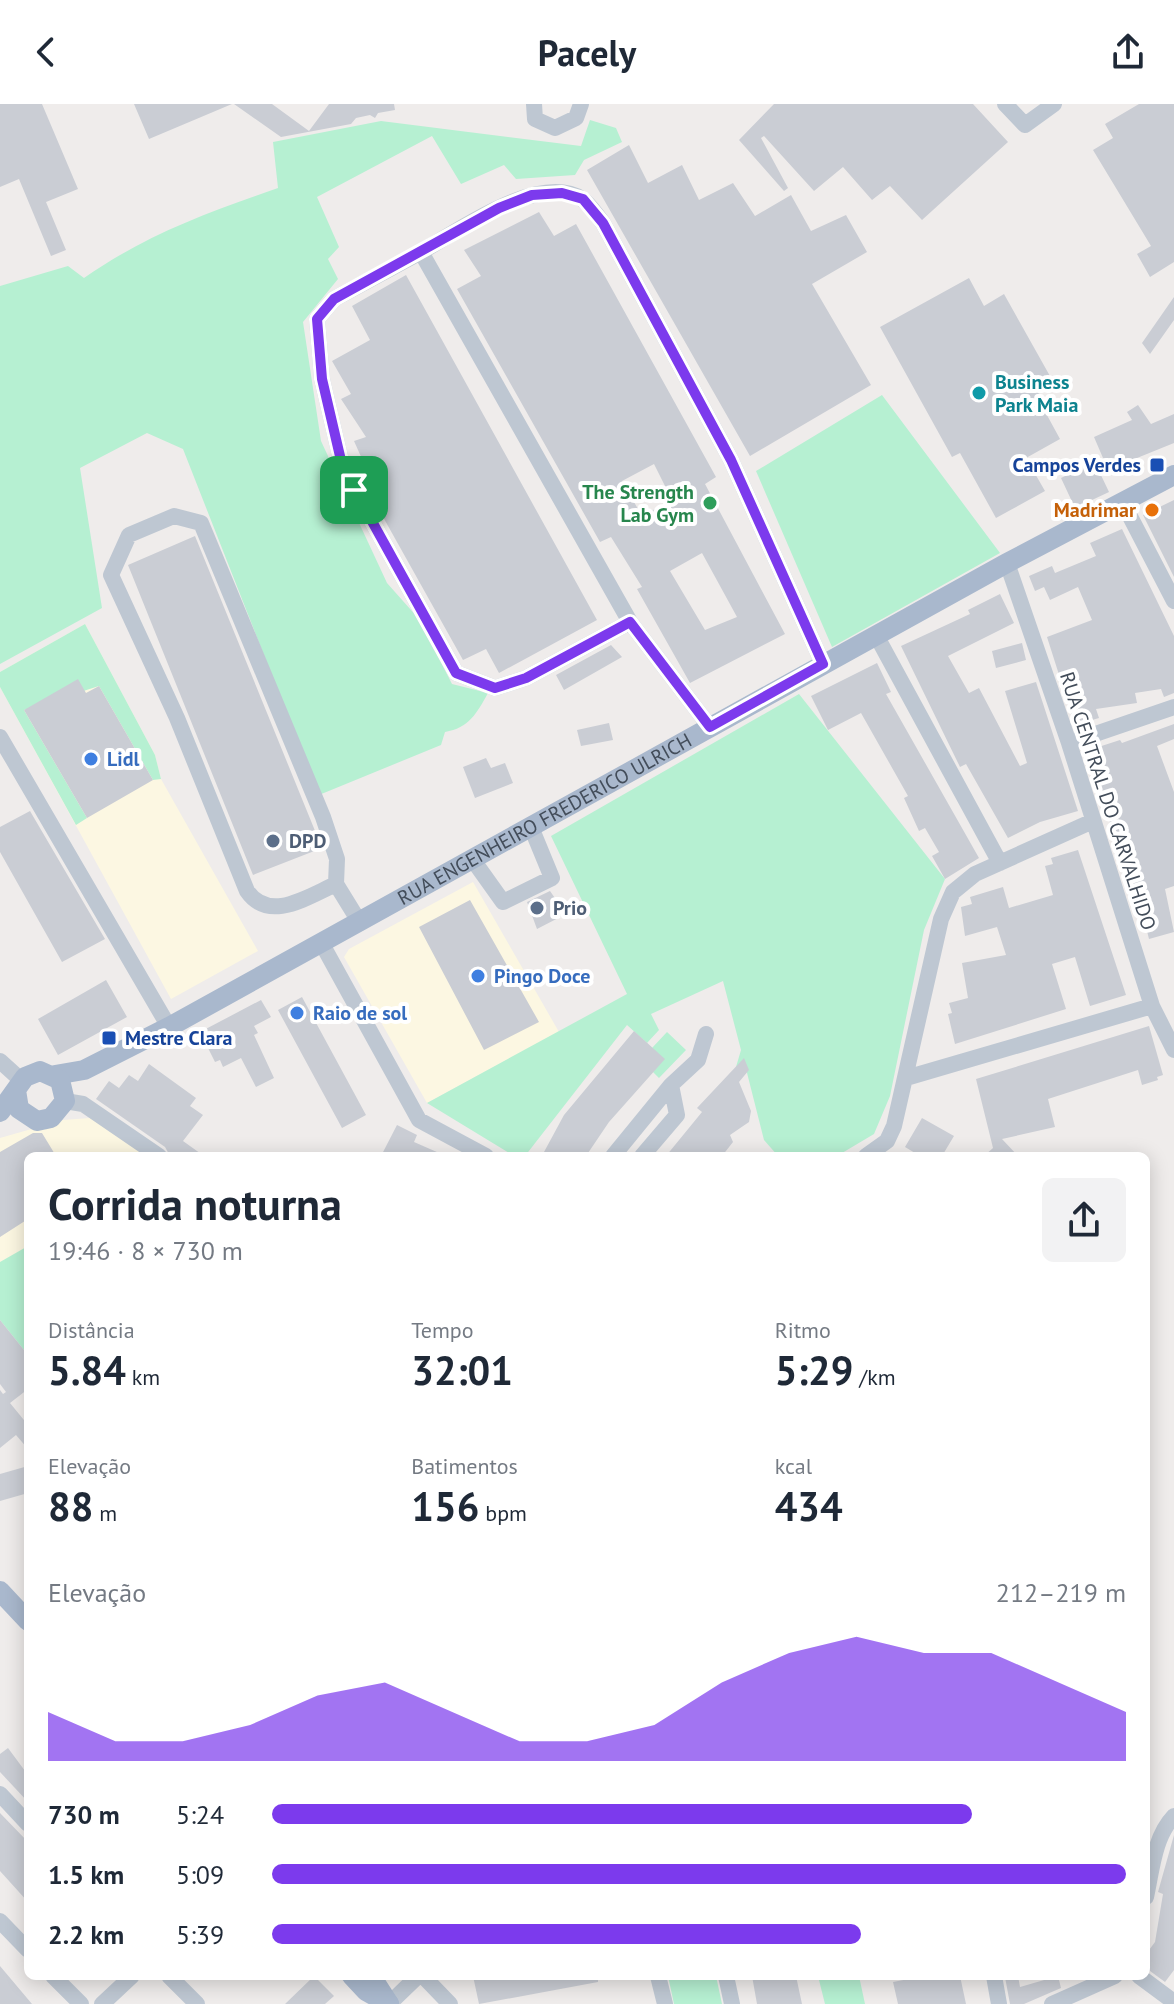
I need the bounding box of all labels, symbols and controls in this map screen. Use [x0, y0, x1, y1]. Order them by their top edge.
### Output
text: Pacely [538, 29, 636, 76]
icon: back [24, 30, 68, 74]
icon: share [1106, 30, 1150, 74]
place label: Business Park Maia [995, 369, 1078, 418]
marker: Business Park Maia [970, 384, 988, 402]
place label: Campos Verdes [1012, 452, 1141, 478]
pin [320, 456, 388, 524]
marker: Campos Verdes [1148, 456, 1166, 474]
icon: arrive [332, 468, 376, 512]
place label: The Strength Lab Gym [582, 479, 694, 528]
marker: The Strength Lab Gym [701, 494, 719, 512]
place label: Madrimar [1054, 497, 1136, 523]
marker: Madrimar [1143, 501, 1161, 519]
street label: RUA CENTRAL DO CARVALHIDO [1054, 669, 1162, 933]
street label: RUA ENGENHEIRO FREDERICO ULRICH [393, 727, 696, 911]
place label: Lidl [107, 746, 139, 772]
marker: Lidl [82, 750, 100, 768]
place label: DPD [289, 828, 326, 854]
marker: DPD [264, 832, 282, 850]
place label: Prio [553, 895, 587, 921]
marker: Prio [528, 899, 546, 917]
place label: Pingo Doce [494, 963, 590, 989]
marker: Pingo Doce [469, 967, 487, 985]
place label: Raio de sol [313, 1000, 407, 1026]
marker: Raio de sol [288, 1004, 306, 1022]
place label: Mestre Clara [125, 1025, 233, 1051]
marker: Mestre Clara [100, 1029, 118, 1047]
text: Corrida noturna [48, 1175, 342, 1232]
button: share [1042, 1178, 1126, 1262]
text: 19:46 · 8 × 730 m [48, 1234, 243, 1267]
text: Distância [48, 1316, 135, 1344]
text: Tempo [411, 1316, 473, 1344]
text: Ritmo [775, 1316, 831, 1344]
text: 5.84 [48, 1344, 126, 1396]
text: 32:01 [411, 1344, 513, 1396]
text: 5:29 [775, 1344, 853, 1396]
text: km [126, 1363, 160, 1391]
text: /km [853, 1363, 896, 1391]
text: Elevação [48, 1452, 131, 1480]
text: Batimentos [411, 1452, 518, 1480]
text: kcal [775, 1452, 812, 1480]
text: 88 [48, 1480, 93, 1532]
text: 156 [411, 1480, 479, 1532]
text: 434 [775, 1480, 843, 1532]
text: m [93, 1499, 117, 1527]
text: bpm [479, 1499, 527, 1527]
text: Elevação [48, 1576, 146, 1609]
text: 212–219 m [996, 1576, 1126, 1609]
text: 730 m [48, 1798, 120, 1831]
text: 5:24 [176, 1798, 224, 1831]
text: 1.5 km [48, 1858, 124, 1891]
text: 5:09 [176, 1858, 224, 1891]
text: 2.2 km [48, 1918, 124, 1951]
text: 5:39 [176, 1918, 224, 1951]

